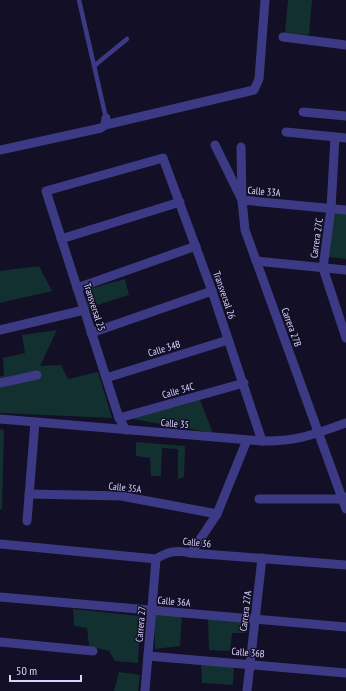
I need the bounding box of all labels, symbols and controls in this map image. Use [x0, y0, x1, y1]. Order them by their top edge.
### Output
street label: Calle 33A [247, 184, 281, 199]
street label: Carrera 27C [307, 217, 326, 259]
street label: Transversal 26 [210, 270, 239, 321]
street label: Transversal 25 [81, 282, 108, 333]
street label: Carrera 27B [278, 306, 305, 349]
street label: Calle 34B [146, 337, 182, 360]
street label: Calle 34C [161, 380, 196, 401]
street label: Calle 35 [160, 416, 190, 431]
street label: Calle 35A [108, 479, 142, 496]
street label: Calle 36 [182, 535, 212, 550]
street label: Carrera 27A [237, 590, 254, 632]
street label: Calle 36A [157, 594, 191, 609]
street label: Carrera 27 [132, 606, 149, 643]
street label: Calle 36B [231, 645, 265, 660]
scale bar [10, 657, 81, 683]
text: 50 m [16, 663, 37, 678]

